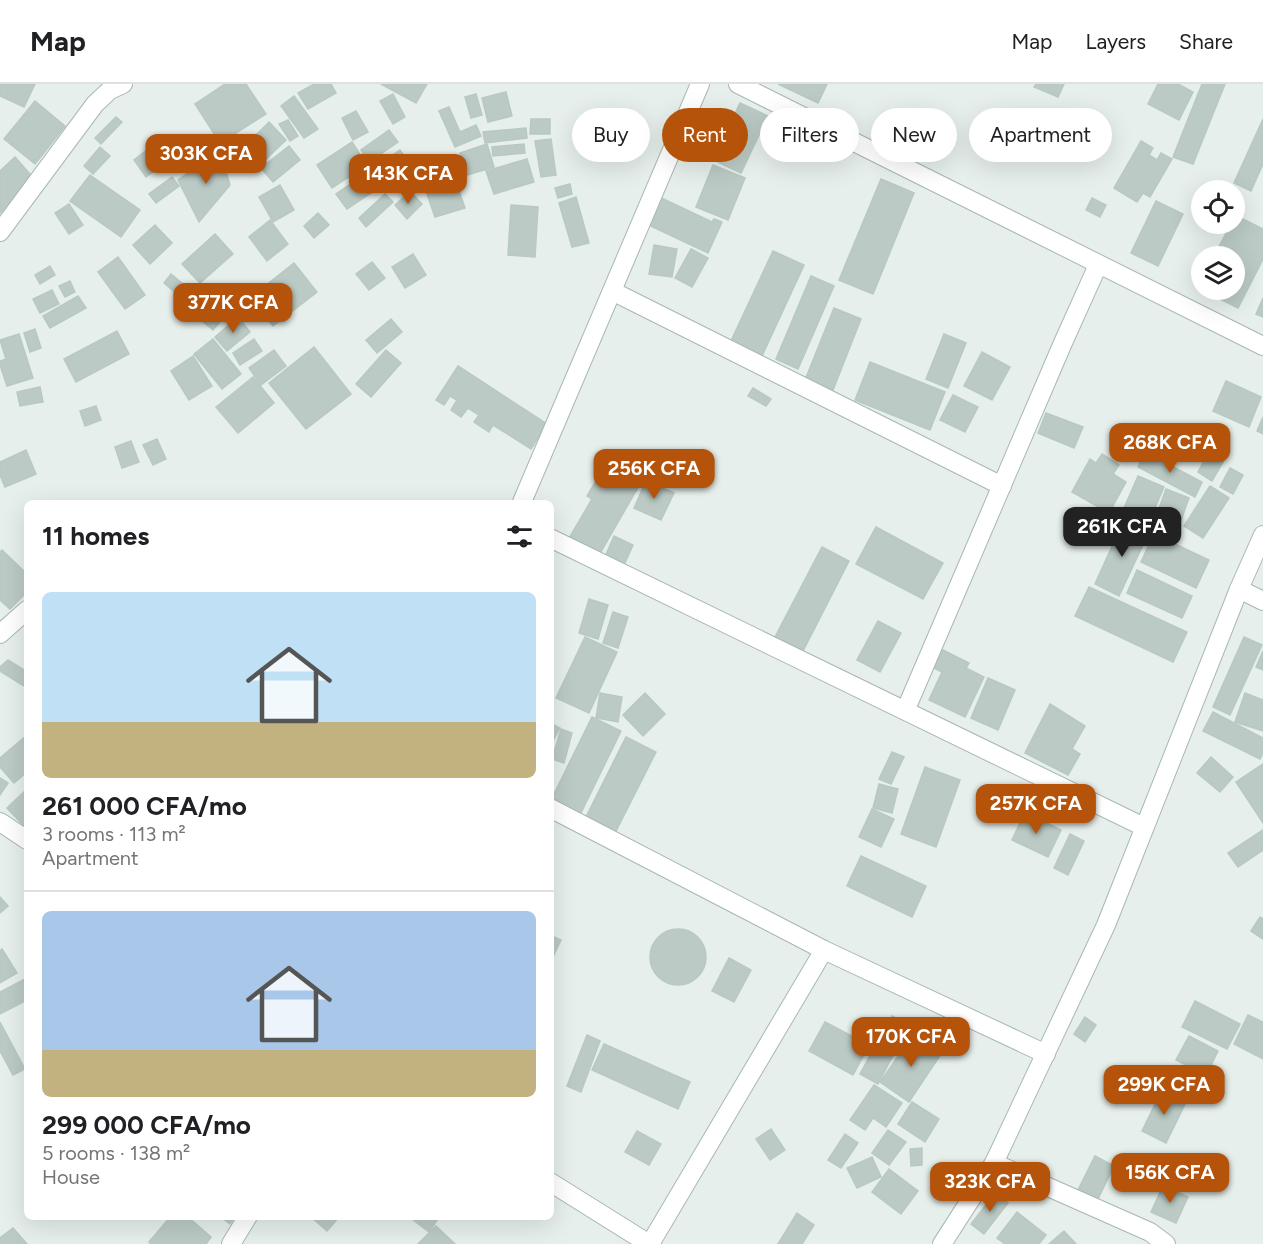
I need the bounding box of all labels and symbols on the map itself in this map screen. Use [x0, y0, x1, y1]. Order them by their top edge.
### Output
pin: 303K CFA [144, 134, 268, 185]
pin: 143K CFA [346, 154, 470, 205]
pin: 377K CFA [171, 283, 295, 334]
pin: 268K CFA [1108, 423, 1232, 474]
pin: 256K CFA [592, 449, 716, 500]
pin: 261K CFA [1060, 507, 1184, 558]
pin: 257K CFA [974, 784, 1098, 835]
pin: 170K CFA [849, 1017, 973, 1068]
pin: 299K CFA [1102, 1065, 1226, 1116]
pin: 156K CFA [1108, 1153, 1232, 1204]
pin: 323K CFA [928, 1162, 1052, 1213]

